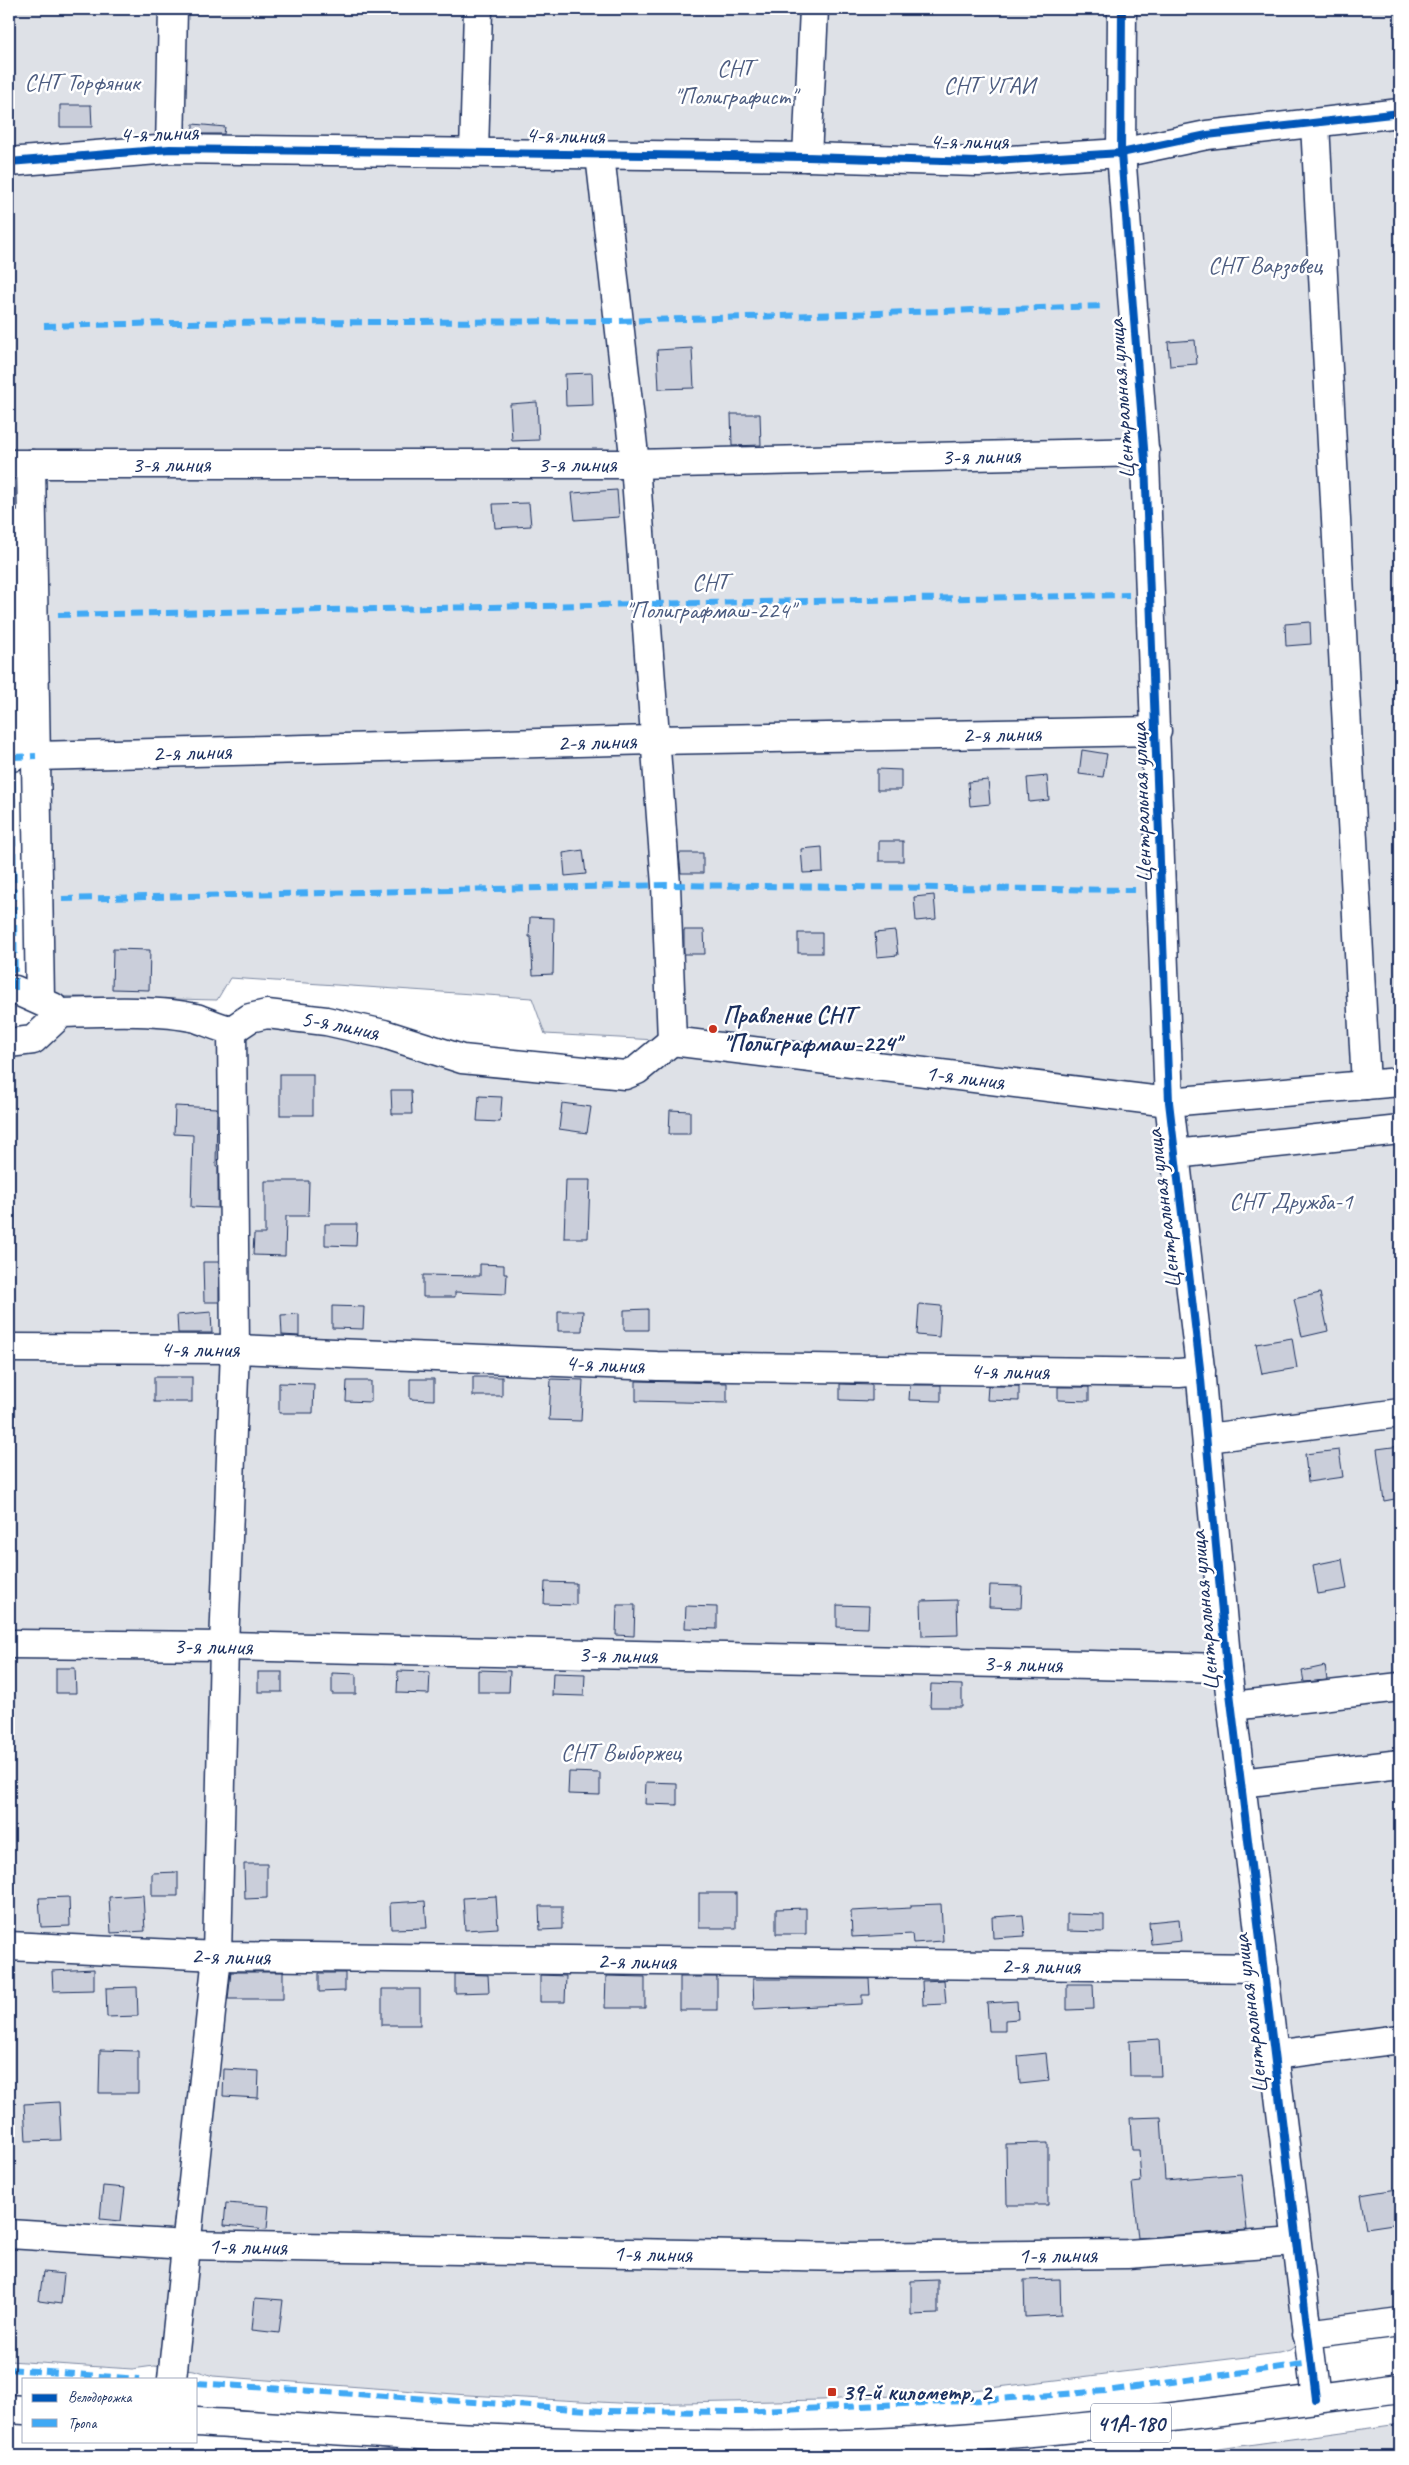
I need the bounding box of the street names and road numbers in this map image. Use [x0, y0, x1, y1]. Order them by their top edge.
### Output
street label: 4-я линия [119, 117, 200, 149]
street label: 4-я линия [525, 119, 606, 151]
street label: 4-я линия [929, 126, 1010, 156]
street label: Центральная улица [1100, 316, 1142, 480]
street label: 3-я линия [941, 440, 1022, 472]
street label: 3-я линия [131, 449, 212, 479]
street label: 3-я линия [537, 449, 618, 479]
street label: 2-я линия [962, 718, 1043, 749]
street label: Центральная улица [1123, 721, 1159, 884]
street label: 2-я линия [557, 725, 638, 758]
street label: 2-я линия [152, 736, 233, 768]
street label: 5-я линия [299, 1003, 383, 1048]
street label: 1-я линия [924, 1057, 1007, 1097]
street label: Центральная улица [1138, 1126, 1188, 1291]
street label: 4-я линия [160, 1334, 241, 1364]
street label: 4-я линия [565, 1347, 646, 1381]
street label: 4-я линия [970, 1355, 1051, 1386]
street label: Центральная улица [1182, 1528, 1226, 1692]
street label: 3-я линия [173, 1631, 254, 1662]
street label: 3-я линия [578, 1639, 659, 1671]
street label: 3-я линия [983, 1648, 1064, 1679]
street label: Центральная улица [1225, 1931, 1275, 2096]
street label: 2-я линия [190, 1940, 272, 1972]
street label: 2-я линия [597, 1945, 678, 1976]
street label: 2-я линия [1001, 1950, 1082, 1981]
street label: 1-я линия [208, 2230, 289, 2262]
street label: 1-я линия [613, 2238, 694, 2269]
street label: 1-я линия [1018, 2239, 1099, 2270]
road number: 41А-180 [1091, 2404, 1171, 2442]

